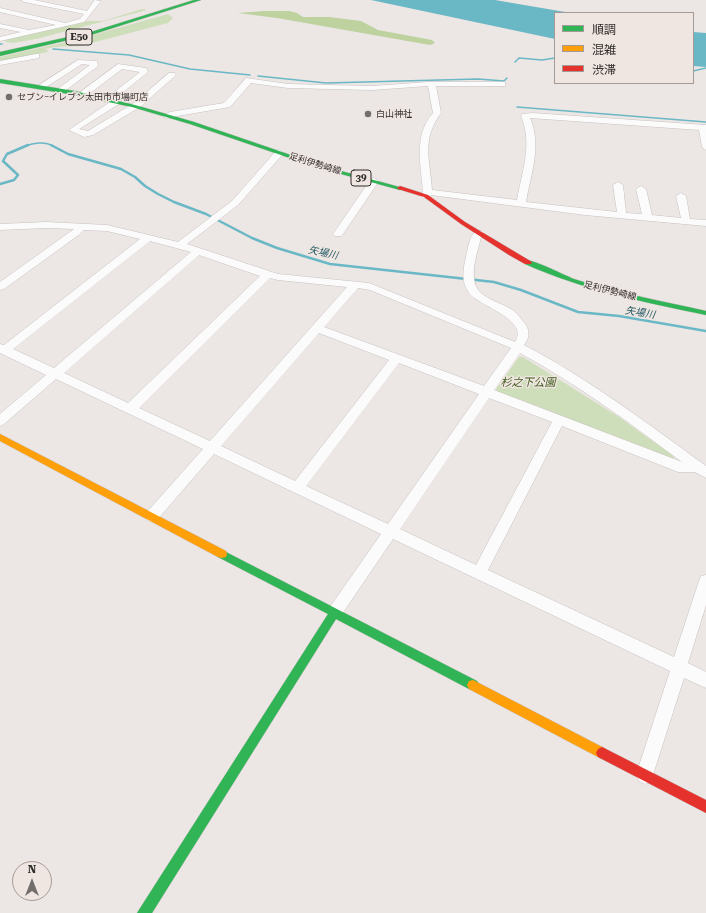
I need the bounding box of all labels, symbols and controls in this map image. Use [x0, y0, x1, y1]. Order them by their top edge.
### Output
legend [554, 12, 694, 84]
text: 順調 [592, 23, 616, 37]
road number: E50 [66, 29, 92, 45]
text: 混雑 [592, 43, 616, 57]
text: 渋滞 [592, 63, 616, 77]
marker: セブン−イレブン太田市市場町店 [4, 92, 14, 102]
place label: セブン−イレブン太田市市場町店 [17, 92, 148, 102]
marker: 白山神社 [363, 109, 373, 119]
place label: 白山神社 [376, 109, 412, 119]
street label: 足利伊勢崎線 [288, 151, 342, 177]
road number: 39 [351, 170, 371, 186]
water label: 矢場川 [307, 244, 339, 262]
street label: 足利伊勢崎線 [582, 279, 638, 303]
water label: 矢場川 [624, 305, 656, 321]
park label: 杉之下公園 [501, 376, 555, 390]
north arrow [12, 861, 52, 901]
text: N [28, 863, 36, 876]

